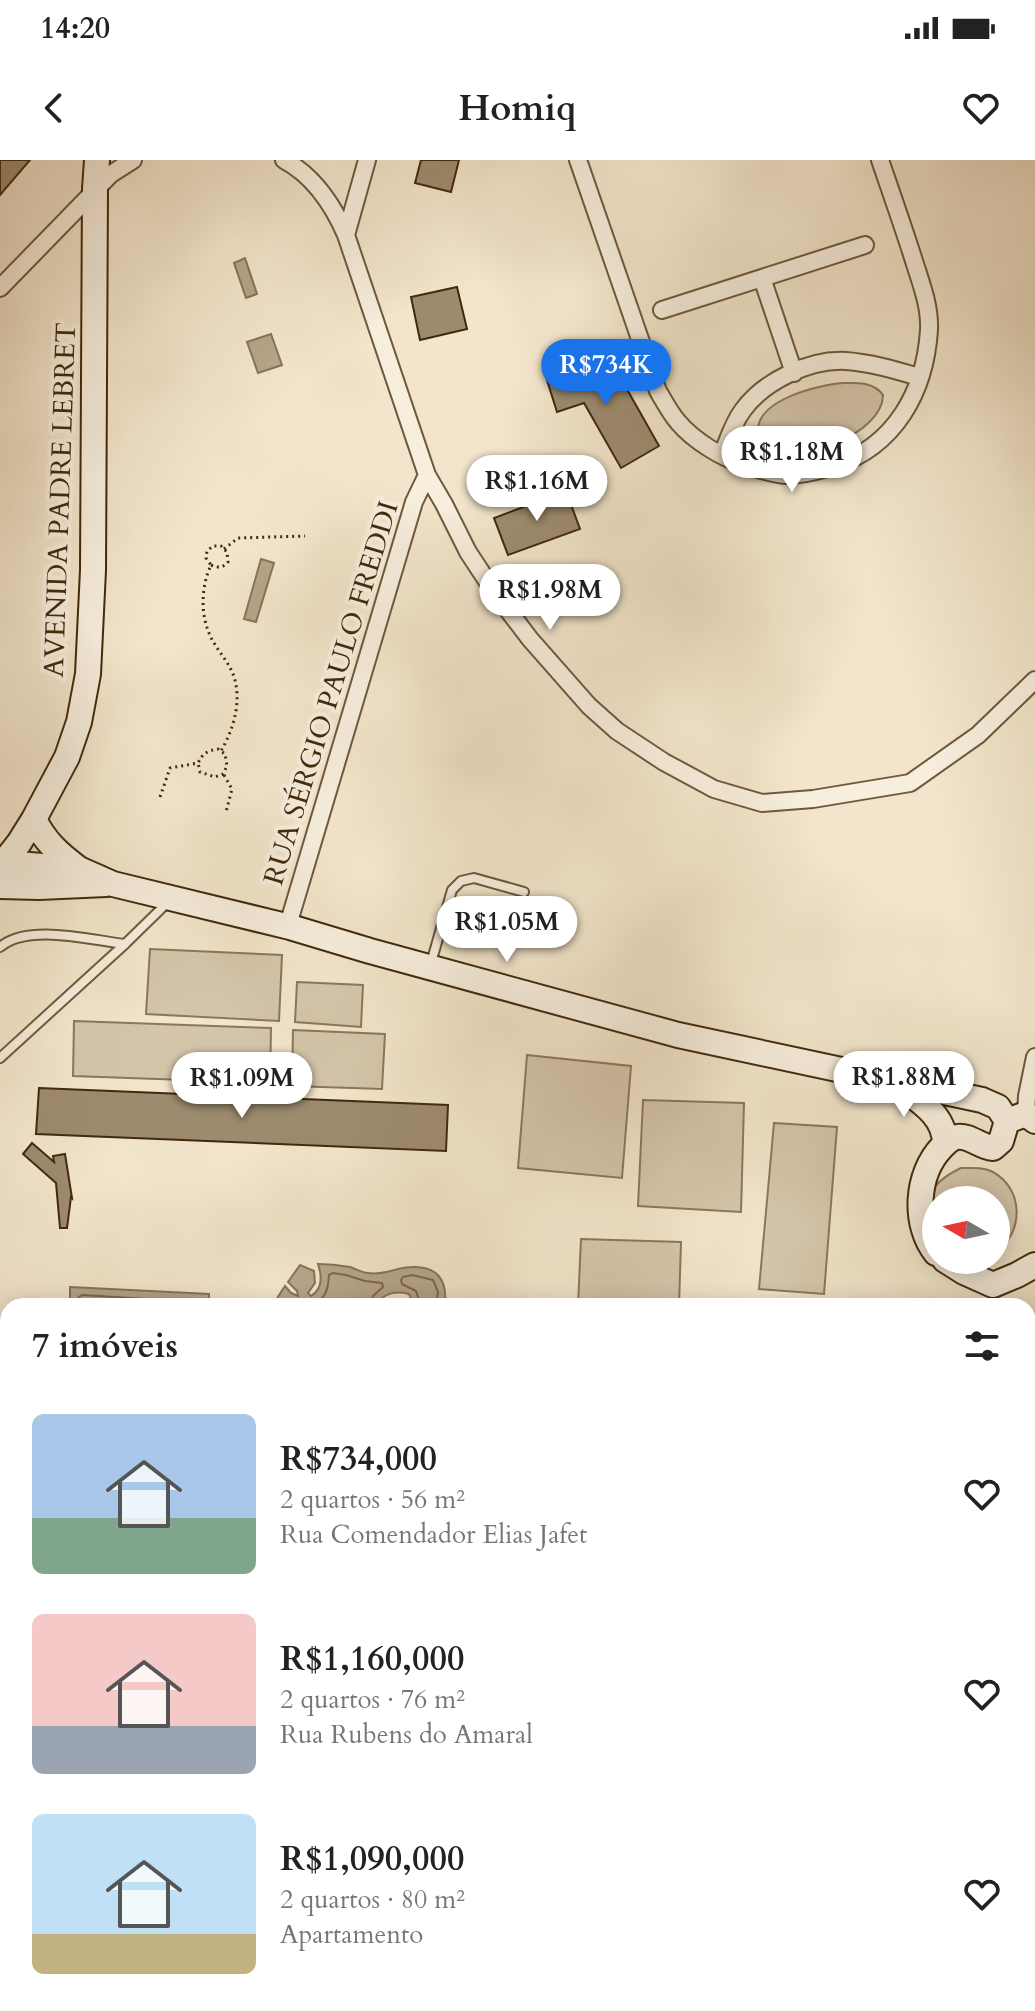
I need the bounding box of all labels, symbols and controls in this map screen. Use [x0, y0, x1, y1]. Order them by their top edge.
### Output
text: 14:20 [40, 8, 110, 49]
text: Homiq [459, 84, 576, 133]
icon: back [32, 86, 76, 130]
icon: heart [959, 86, 1003, 130]
street label: AVENIDA PADRE LEBRET [35, 322, 85, 678]
pin: R$734K [541, 339, 671, 407]
text: R$734K [559, 347, 653, 382]
pin: R$1.18M [718, 426, 866, 494]
text: R$1.18M [739, 434, 845, 469]
pin: R$1.16M [463, 455, 611, 523]
text: R$1.16M [484, 463, 590, 498]
street label: RUA SÉRGIO PAULO FREDDI [254, 496, 408, 890]
pin: R$1.98M [476, 564, 624, 632]
text: R$1.98M [497, 572, 603, 607]
pin: R$1.05M [433, 896, 581, 964]
text: R$1.05M [454, 904, 560, 939]
pin: R$1.88M [830, 1051, 978, 1119]
pin: R$1.09M [168, 1052, 316, 1120]
text: R$1.88M [851, 1059, 957, 1094]
text: R$1.09M [189, 1060, 295, 1095]
north arrow [922, 1186, 1010, 1274]
map controls [922, 1186, 1010, 1274]
text: 7 imóveis [32, 1323, 178, 1369]
icon: filters [960, 1324, 1004, 1368]
text: R$734,000 [280, 1436, 437, 1482]
icon: home [96, 1446, 192, 1542]
icon: heart [960, 1472, 1004, 1516]
text: 2 quartos · 56 m² [280, 1482, 465, 1517]
text: Rua Comendador Elias Jafet [280, 1517, 587, 1552]
text: R$1,160,000 [280, 1636, 464, 1682]
icon: home [96, 1646, 192, 1742]
icon: heart [960, 1672, 1004, 1716]
text: 2 quartos · 76 m² [280, 1682, 465, 1717]
text: Rua Rubens do Amaral [280, 1717, 533, 1752]
text: R$1,090,000 [280, 1836, 464, 1882]
icon: home [96, 1846, 192, 1942]
icon: heart [960, 1872, 1004, 1916]
text: 2 quartos · 80 m² [280, 1882, 465, 1917]
text: Apartamento [280, 1917, 423, 1952]

